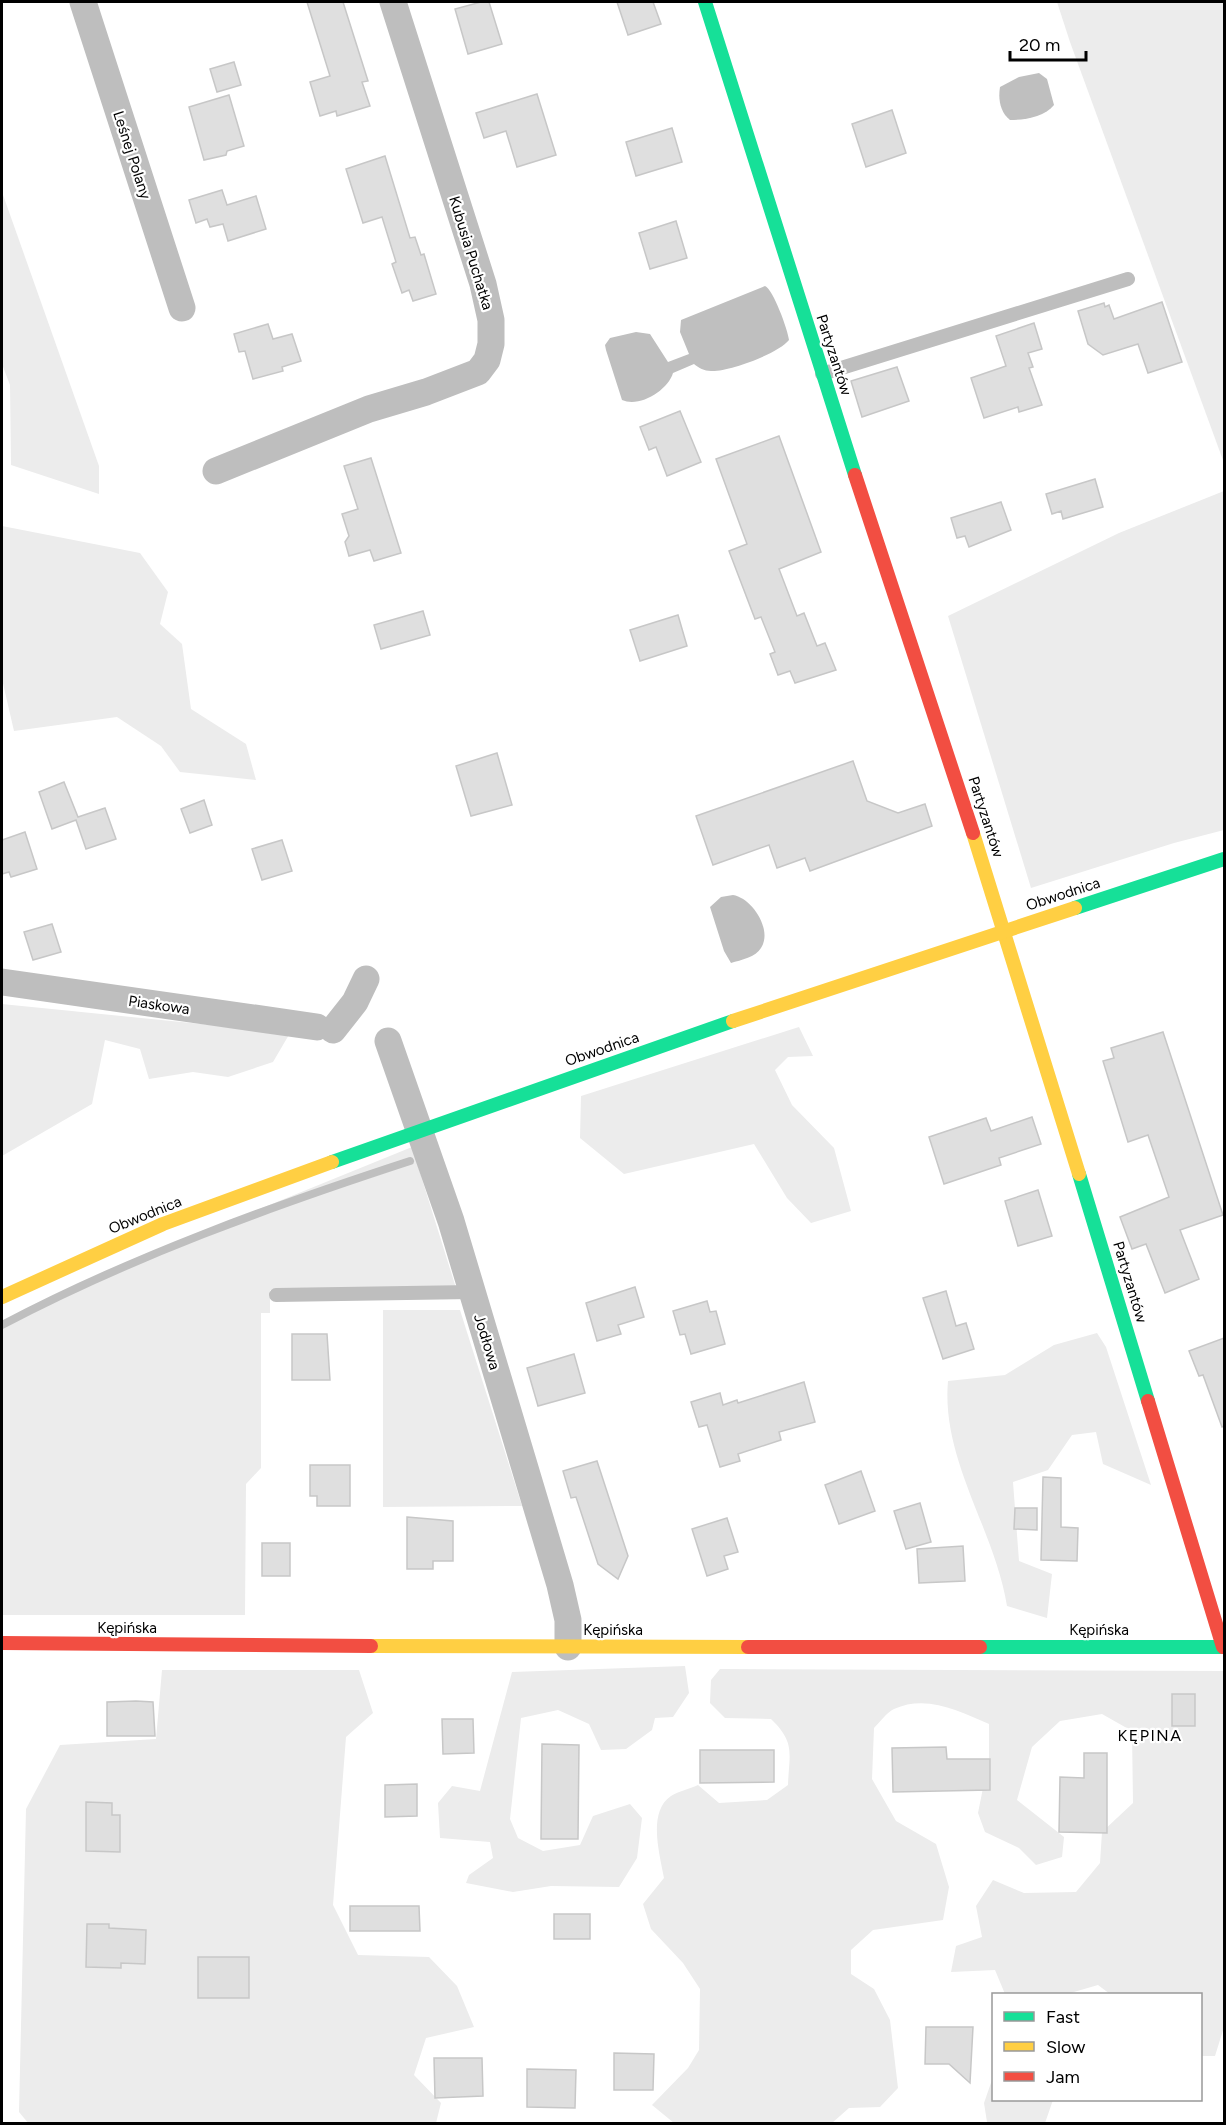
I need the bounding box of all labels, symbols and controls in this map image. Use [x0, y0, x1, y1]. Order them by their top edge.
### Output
scale bar [1010, 24, 1086, 62]
text: 20 m [1019, 34, 1060, 56]
street label: Leśnej Polany [109, 109, 155, 201]
street label: Kubusia Puchatka [445, 194, 497, 312]
street label: Partyzantów [812, 312, 856, 398]
street label: Partyzantów [964, 774, 1008, 860]
street label: Obwodnica [1024, 874, 1102, 914]
street label: Piaskowa [127, 992, 191, 1018]
street label: Obwodnica [563, 1028, 641, 1070]
street label: Obwodnica [106, 1192, 184, 1238]
street label: Partyzantów [1109, 1239, 1151, 1325]
street label: Jodłowa [470, 1312, 504, 1372]
street label: Kępińska [97, 1619, 157, 1637]
street label: Kępińska [583, 1621, 643, 1639]
street label: Kępińska [1069, 1621, 1129, 1639]
district label: KĘPINA [1117, 1726, 1183, 1745]
legend [992, 1993, 1202, 2101]
text: Fast [1046, 2006, 1080, 2028]
text: Slow [1046, 2036, 1085, 2058]
text: Jam [1046, 2066, 1080, 2088]

